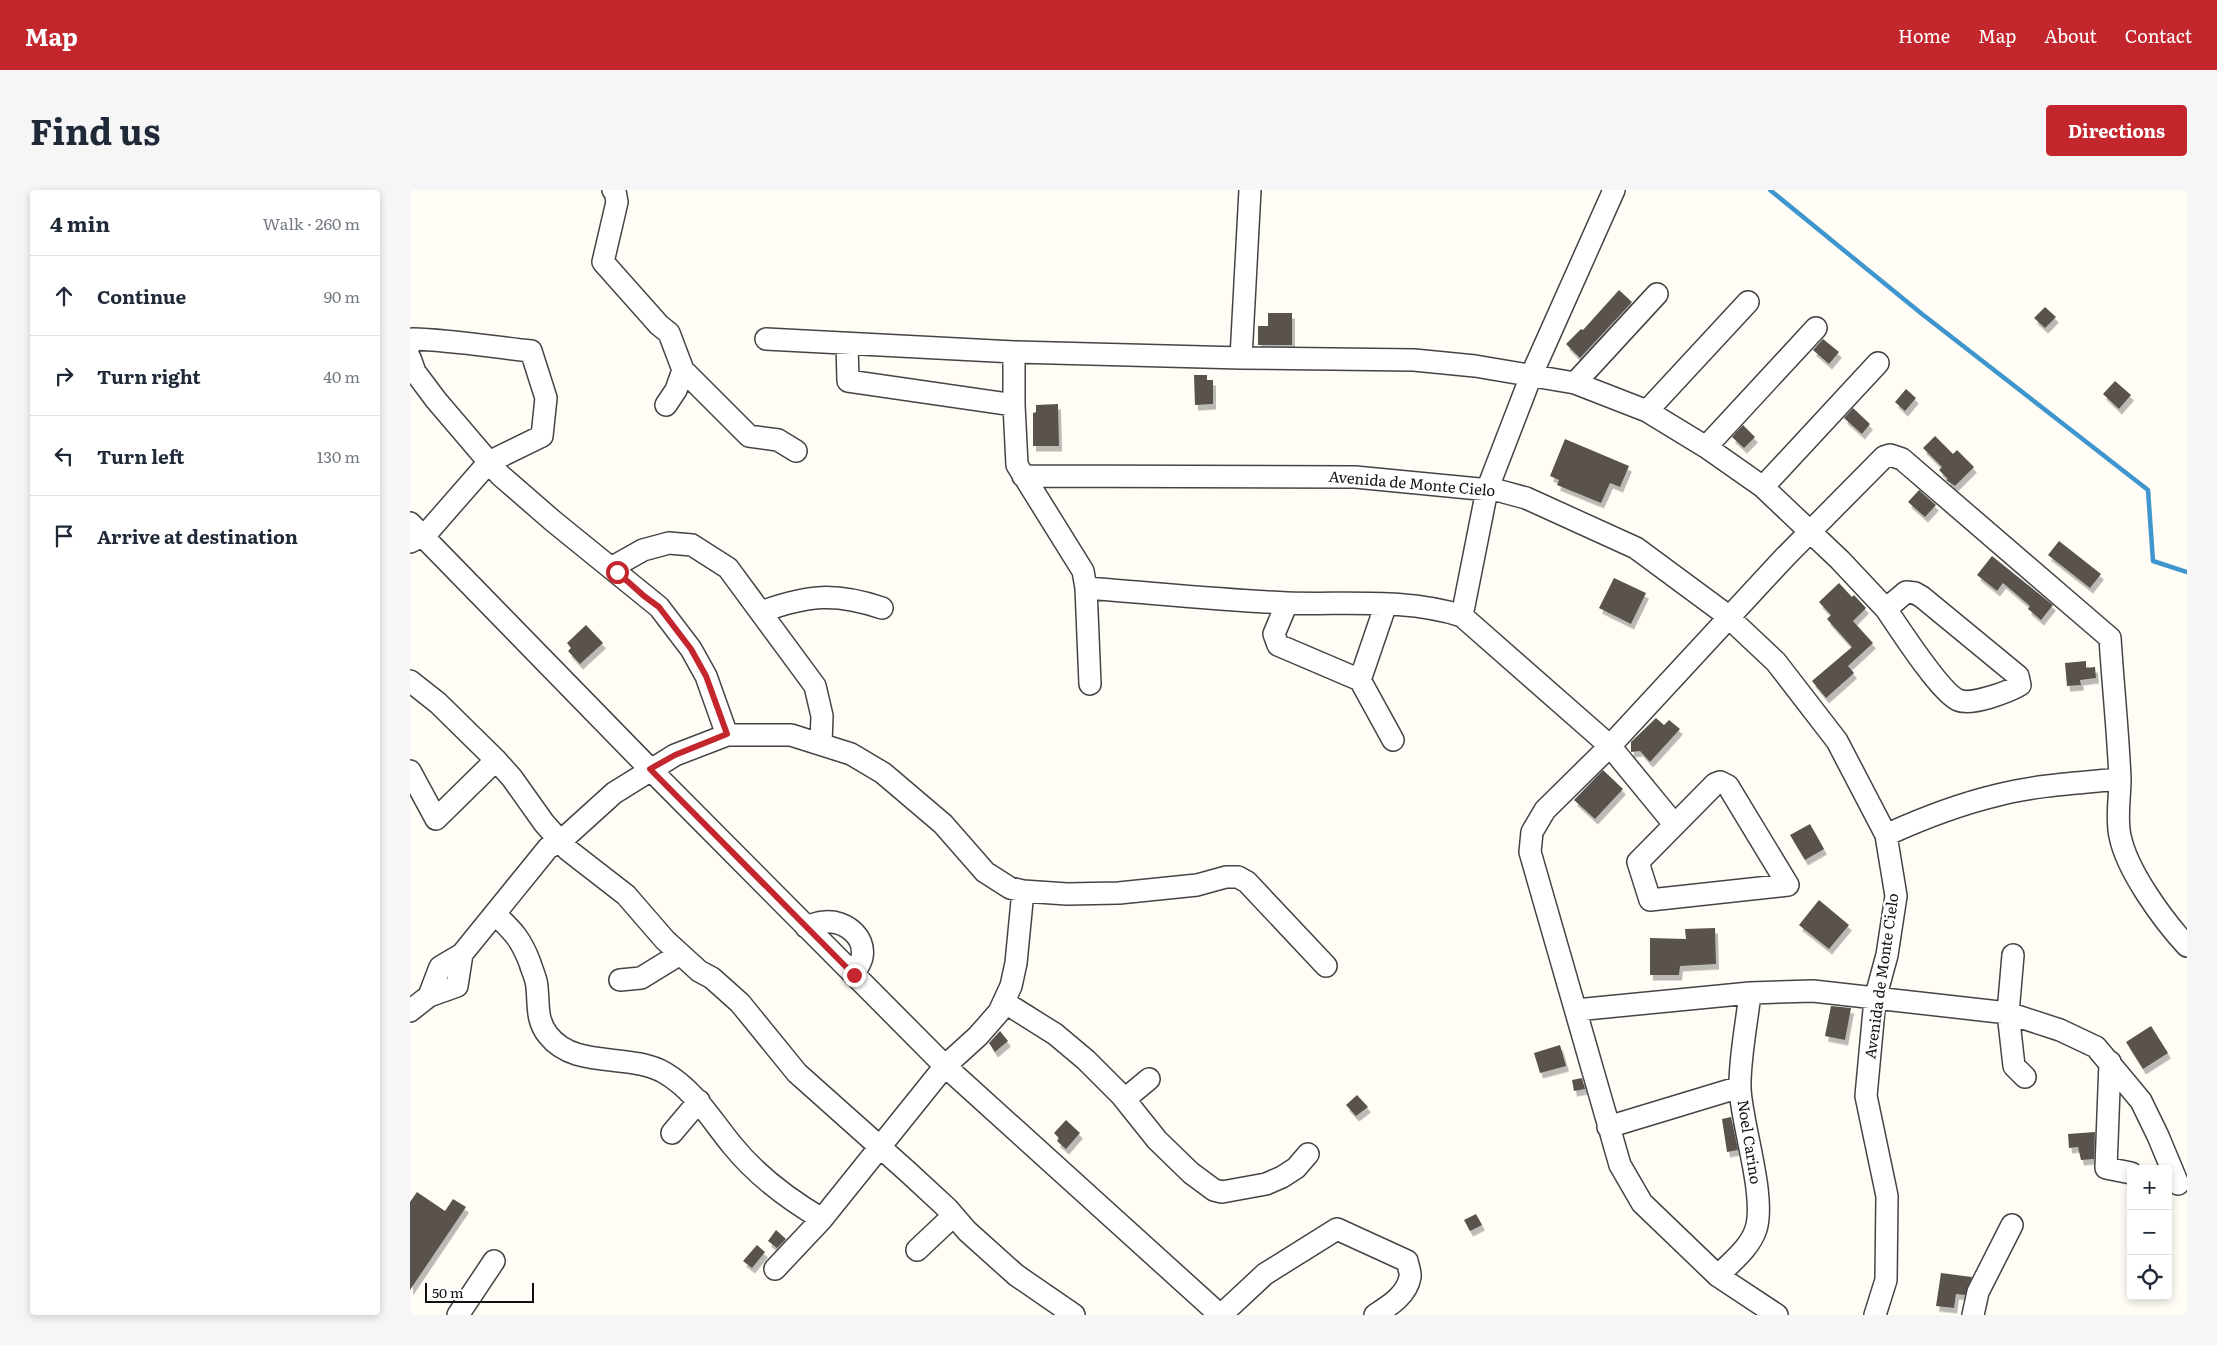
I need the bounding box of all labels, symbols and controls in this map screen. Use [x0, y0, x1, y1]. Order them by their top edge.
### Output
text: Map [25, 18, 78, 53]
text: Home [1898, 22, 1950, 49]
text: Map [1978, 22, 2016, 49]
text: About [2044, 22, 2097, 49]
text: Contact [2125, 22, 2192, 49]
text: Find us [30, 104, 160, 156]
button: Directions [2046, 105, 2187, 156]
text: 4 min [50, 207, 110, 238]
text: Walk · 260 m [263, 211, 360, 235]
icon: ahead [50, 282, 78, 310]
text: Continue [97, 282, 186, 310]
text: 90 m [324, 284, 360, 308]
icon: right [50, 362, 78, 390]
text: Turn right [97, 362, 201, 390]
text: 40 m [323, 364, 360, 388]
icon: left [50, 442, 78, 470]
text: Turn left [97, 442, 184, 470]
text: 130 m [317, 444, 360, 468]
street label: Avenida de Monte Cielo [1328, 464, 1497, 501]
icon: arrive [50, 522, 78, 550]
text: Arrive at destination [97, 522, 298, 550]
route start [606, 561, 629, 584]
street label: Avenida de Monte Cielo [1857, 891, 1904, 1060]
route end [843, 964, 866, 987]
street label: Noel Carino [1732, 1098, 1769, 1186]
map controls [2127, 1165, 2172, 1300]
button: + [2127, 1165, 2172, 1210]
button: − [2127, 1210, 2172, 1255]
button: locate [2127, 1255, 2172, 1300]
scale bar [425, 1280, 534, 1303]
text: 50 m [432, 1282, 464, 1302]

